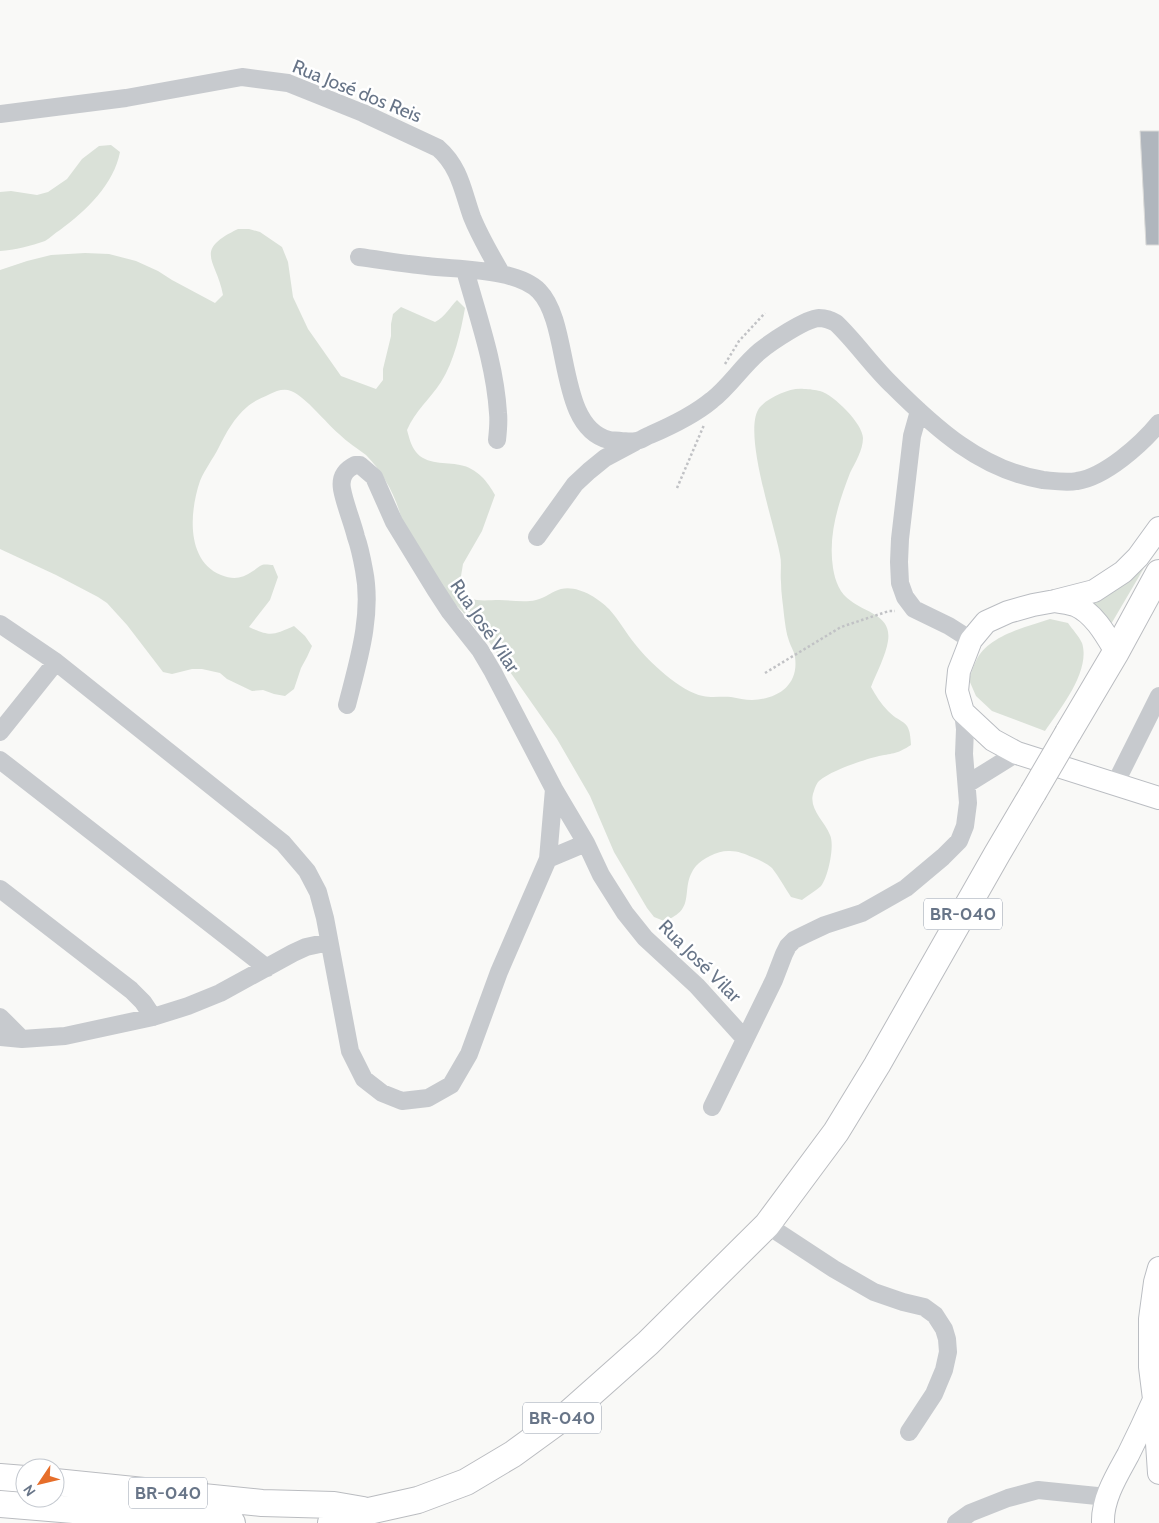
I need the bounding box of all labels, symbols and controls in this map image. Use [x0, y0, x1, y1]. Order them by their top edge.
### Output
street label: Rua José dos Reis [289, 55, 425, 127]
street label: Rua José Vilar [445, 575, 525, 677]
road number: BR-040 [924, 899, 1002, 930]
street label: Rua José Vilar [654, 915, 746, 1007]
road number: BR-040 [523, 1402, 601, 1434]
north arrow [15, 1458, 65, 1508]
road number: BR-040 [129, 1478, 207, 1509]
text: N [19, 1481, 40, 1500]

